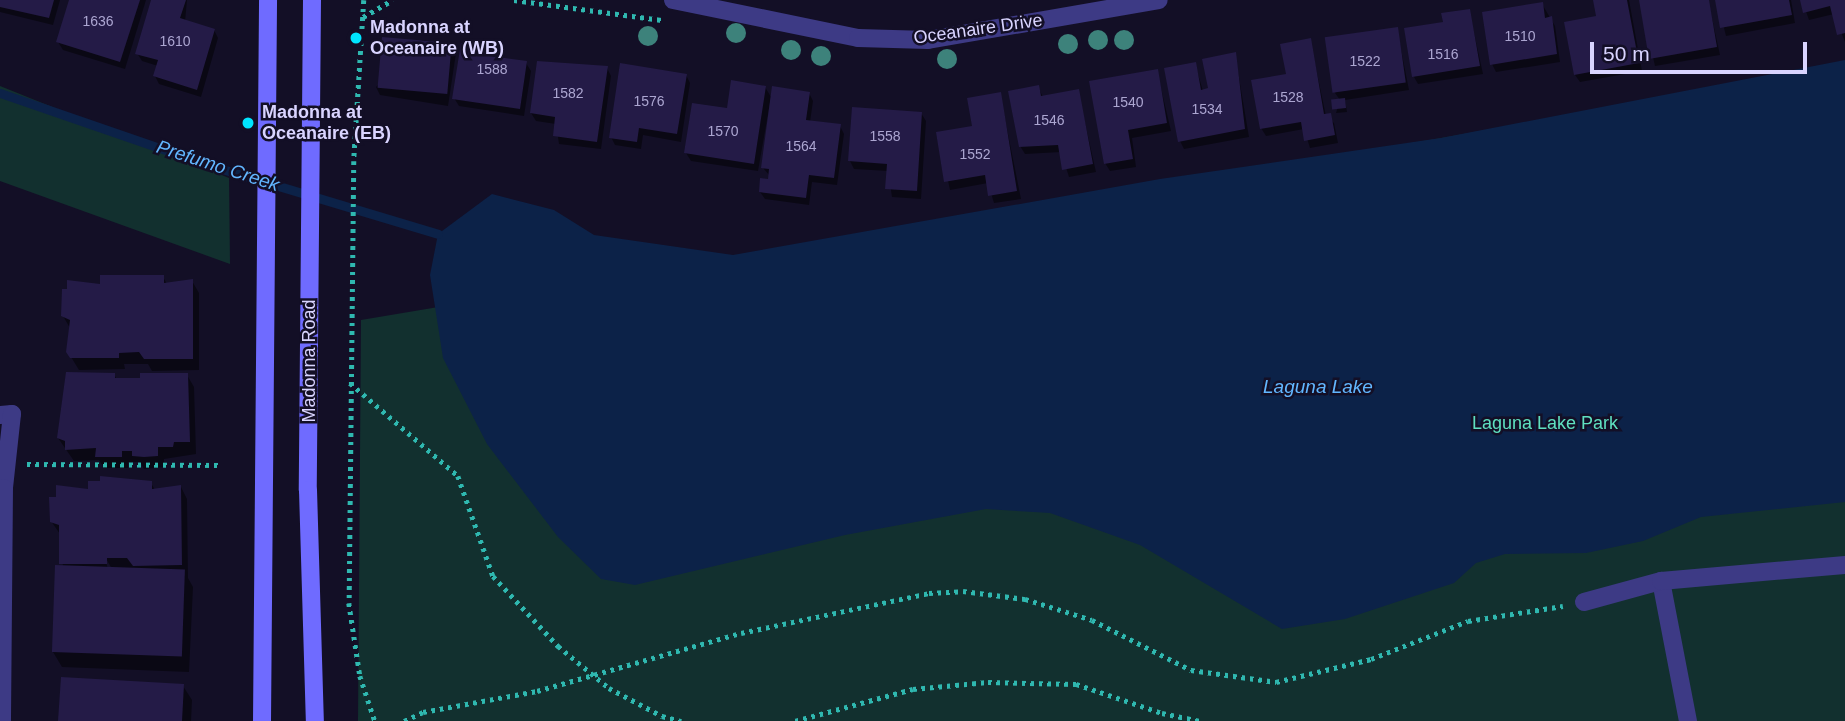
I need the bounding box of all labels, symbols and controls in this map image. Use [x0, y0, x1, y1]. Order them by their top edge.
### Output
street label: Oceanaire Drive [912, 9, 1044, 49]
house number: 1636 [82, 13, 114, 29]
place label: Madonna at Oceanaire (WB) [370, 17, 504, 60]
house number: 1510 [1504, 28, 1536, 44]
scale bar [1593, 28, 1810, 72]
marker: Madonna at Oceanaire (WB) [348, 30, 364, 46]
house number: 1610 [159, 33, 191, 49]
text: 50 m [1603, 42, 1650, 65]
house number: 1516 [1427, 46, 1459, 62]
house number: 1522 [1349, 53, 1381, 69]
house number: 1588 [476, 61, 508, 77]
house number: 1582 [552, 85, 584, 101]
house number: 1528 [1272, 89, 1304, 105]
house number: 1576 [633, 93, 665, 109]
house number: 1540 [1112, 94, 1144, 110]
house number: 1534 [1191, 101, 1223, 117]
place label: Madonna at Oceanaire (EB) [262, 102, 391, 144]
house number: 1546 [1033, 112, 1065, 128]
marker: Madonna at Oceanaire (EB) [240, 115, 256, 131]
house number: 1570 [707, 123, 739, 139]
house number: 1558 [869, 128, 901, 144]
water label: Prefumo Creek [154, 135, 282, 197]
house number: 1564 [785, 138, 817, 154]
house number: 1552 [959, 146, 991, 162]
street label: Madonna Road [298, 299, 320, 423]
water label: Laguna Lake [1263, 376, 1373, 398]
park label: Laguna Lake Park [1472, 412, 1618, 434]

